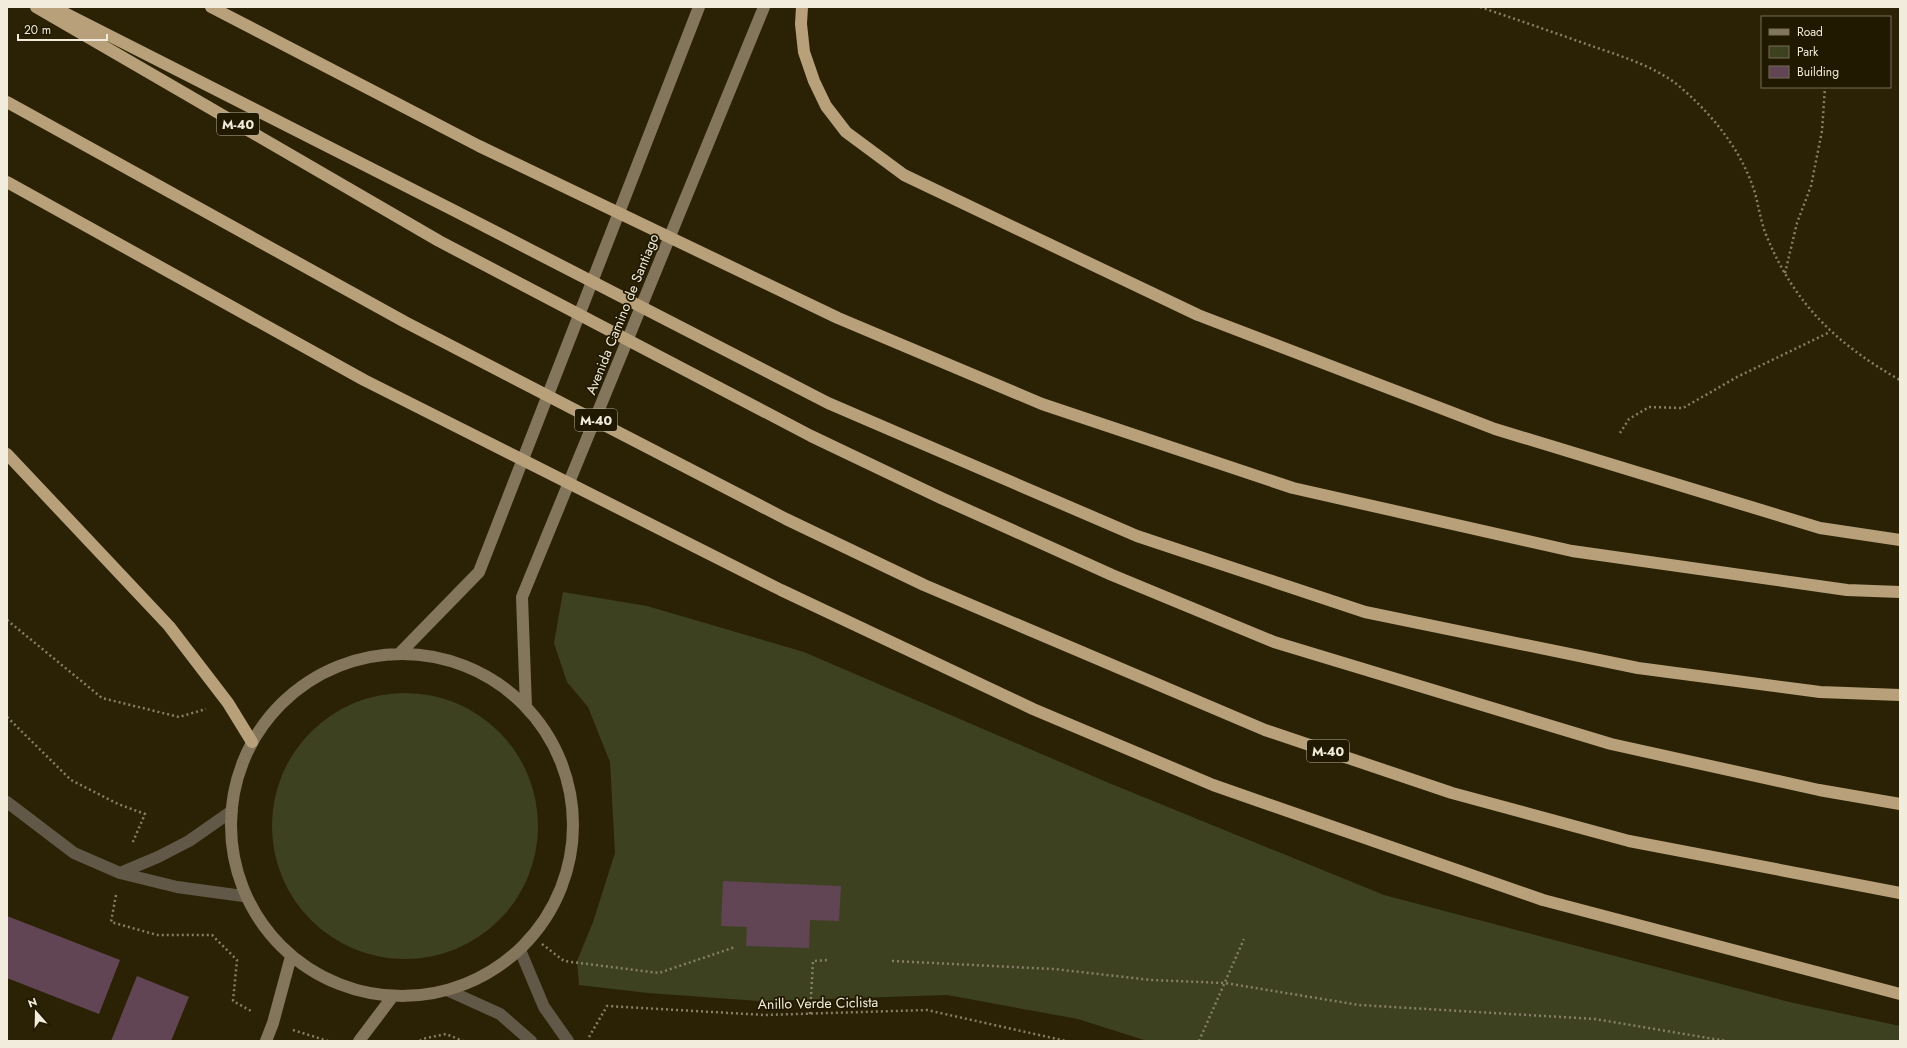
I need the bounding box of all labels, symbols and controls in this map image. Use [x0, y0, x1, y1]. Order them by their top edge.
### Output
scale bar [18, 16, 107, 42]
legend [1761, 16, 1891, 88]
text: 20 m [24, 21, 51, 39]
text: Road [1797, 23, 1823, 41]
text: Park [1797, 43, 1819, 61]
text: Building [1797, 63, 1839, 81]
road number: M-40 [217, 113, 259, 135]
street label: Avenida Camino de Santiago [580, 230, 664, 398]
road number: M-40 [575, 409, 617, 431]
road number: M-40 [1307, 740, 1349, 762]
north arrow [16, 992, 56, 1032]
street label: Anillo Verde Ciclista [758, 992, 878, 1014]
text: N [26, 994, 39, 1012]

